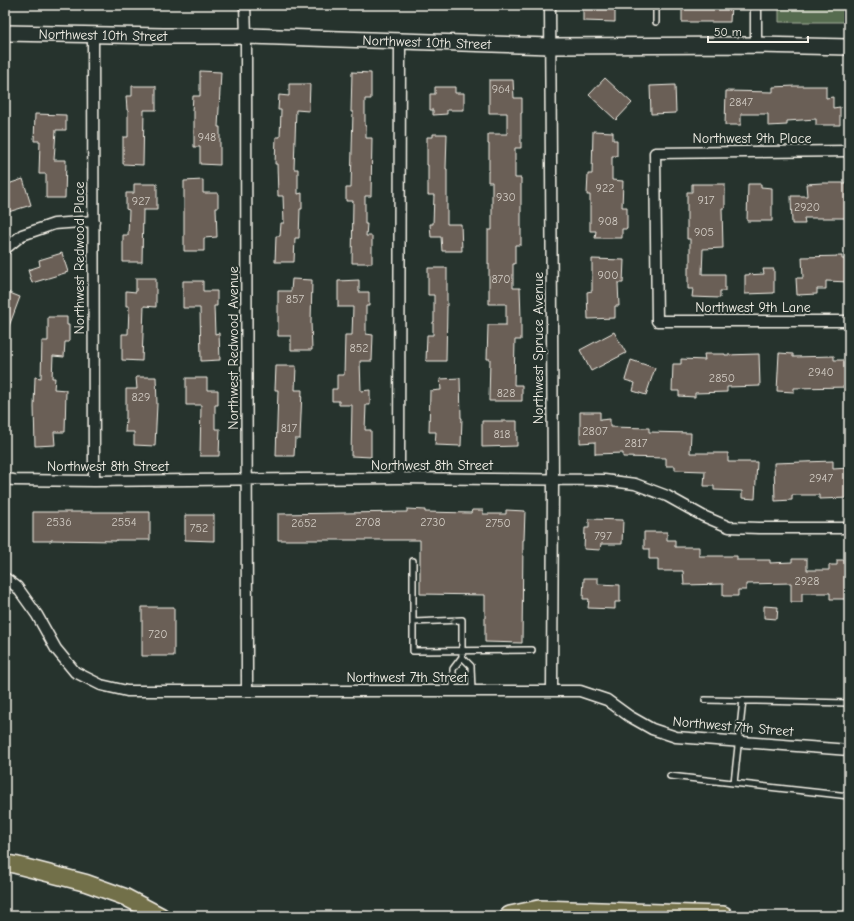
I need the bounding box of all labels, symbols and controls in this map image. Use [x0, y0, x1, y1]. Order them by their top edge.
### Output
scale bar [708, 18, 808, 44]
text: 50 m [714, 25, 742, 39]
street label: Northwest 10th Street [38, 26, 168, 45]
street label: Northwest 10th Street [362, 32, 492, 53]
house number: 964 [492, 82, 511, 96]
house number: 2847 [729, 95, 753, 109]
house number: 948 [198, 130, 216, 144]
street label: Northwest 9th Place [693, 130, 811, 147]
house number: 922 [596, 181, 614, 195]
street label: Northwest Redwood Place [71, 182, 88, 334]
house number: 930 [496, 190, 516, 204]
house number: 917 [698, 193, 715, 207]
house number: 927 [132, 194, 150, 208]
house number: 2920 [794, 200, 820, 214]
house number: 908 [598, 214, 618, 228]
house number: 905 [694, 225, 714, 239]
street label: Northwest Redwood Avenue [225, 266, 242, 430]
house number: 900 [598, 268, 619, 282]
house number: 870 [491, 272, 511, 286]
street label: Northwest Spruce Avenue [530, 272, 547, 424]
house number: 857 [286, 292, 304, 306]
street label: Northwest 9th Lane [695, 299, 811, 316]
house number: 852 [350, 341, 368, 355]
house number: 2940 [808, 365, 834, 379]
house number: 2850 [709, 371, 735, 385]
house number: 828 [497, 386, 515, 400]
house number: 829 [132, 390, 150, 404]
house number: 817 [281, 421, 298, 435]
house number: 2807 [582, 424, 608, 438]
house number: 818 [493, 427, 511, 441]
house number: 2817 [625, 436, 648, 450]
street label: Northwest 8th Street [371, 457, 494, 474]
street label: Northwest 8th Street [47, 458, 170, 475]
house number: 2947 [809, 471, 833, 485]
house number: 2536 [46, 515, 72, 529]
house number: 2554 [111, 515, 137, 529]
house number: 2708 [355, 515, 381, 529]
house number: 2730 [420, 515, 446, 529]
house number: 2652 [291, 516, 317, 530]
house number: 2750 [485, 516, 511, 530]
house number: 752 [190, 521, 208, 535]
house number: 797 [594, 529, 612, 543]
house number: 2928 [794, 574, 820, 588]
one-way arrow [450, 616, 456, 625]
house number: 720 [148, 627, 168, 641]
street label: Northwest 7th Street [346, 669, 469, 686]
street label: Northwest 7th Street [672, 713, 795, 740]

